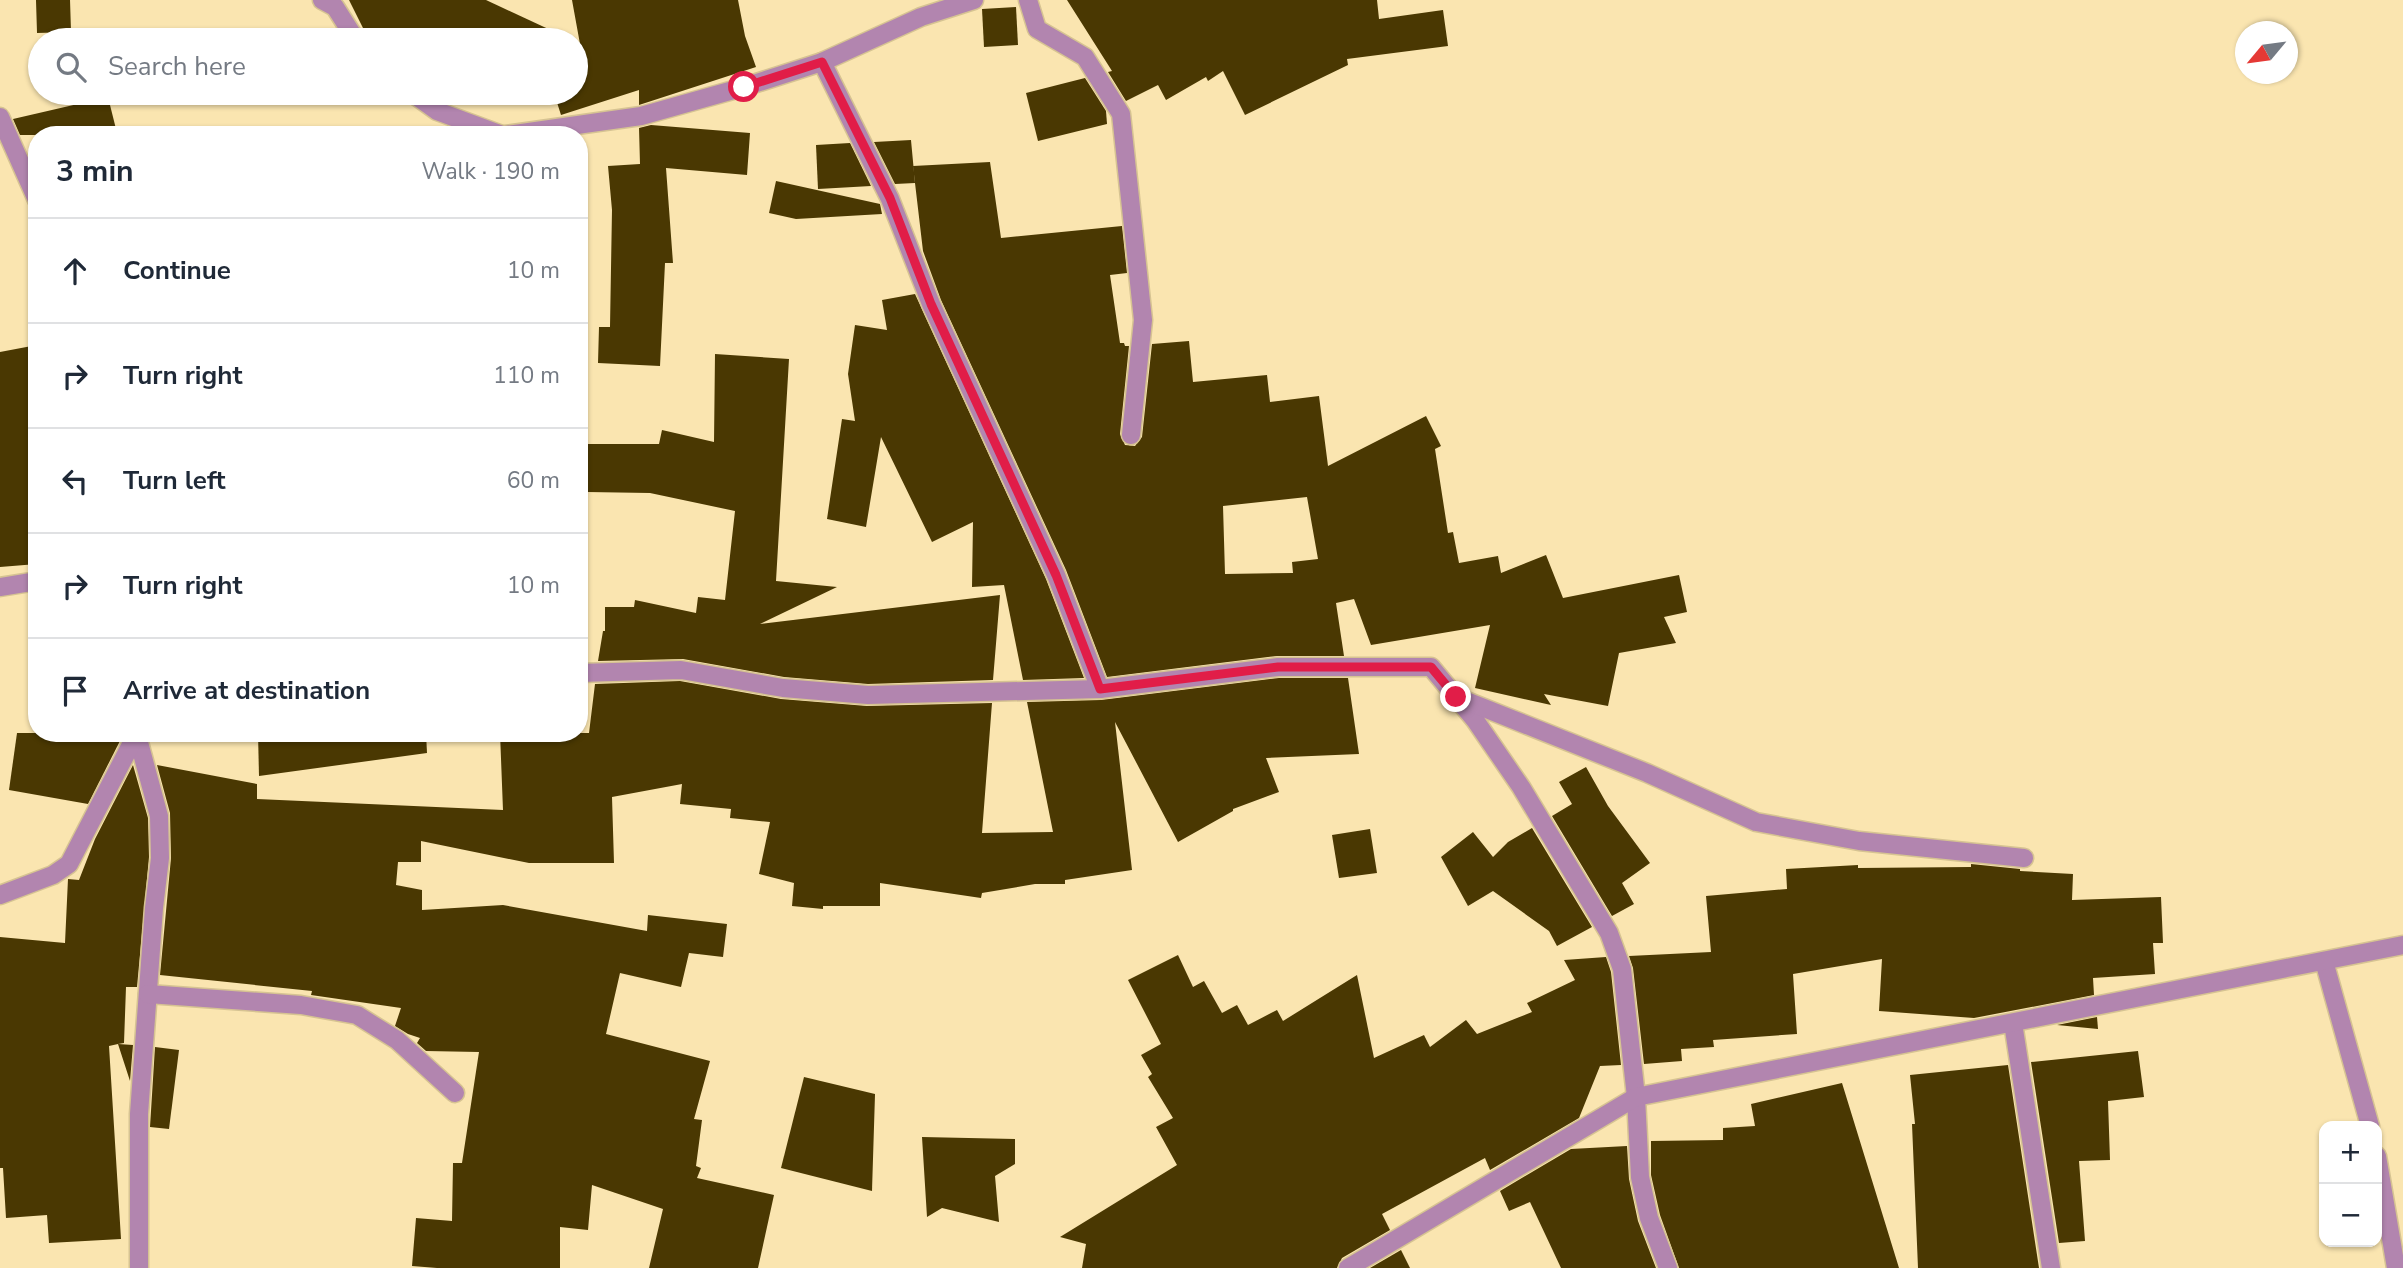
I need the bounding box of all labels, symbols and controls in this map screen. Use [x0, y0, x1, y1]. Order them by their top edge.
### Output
north arrow [2235, 21, 2298, 84]
search box [28, 28, 588, 105]
icon: search [52, 48, 90, 86]
text: Search here [108, 49, 246, 84]
route start [728, 71, 759, 102]
text: 3 min [56, 151, 134, 192]
text: Walk · 190 m [421, 156, 560, 187]
icon: ahead [56, 252, 94, 290]
text: Continue [123, 253, 231, 288]
text: 10 m [507, 255, 560, 286]
icon: right [56, 357, 94, 395]
text: Turn right [123, 358, 242, 393]
text: 110 m [493, 360, 560, 391]
icon: left [56, 462, 94, 500]
text: Turn left [123, 463, 226, 498]
text: 60 m [507, 465, 560, 496]
icon: right [56, 567, 94, 605]
text: Turn right [123, 568, 242, 603]
text: 10 m [507, 570, 560, 601]
icon: arrive [56, 672, 94, 710]
text: Arrive at destination [123, 673, 370, 708]
route end [1440, 681, 1471, 712]
map controls [2319, 1121, 2382, 1247]
button: + [2319, 1121, 2382, 1184]
button: − [2319, 1184, 2382, 1247]

